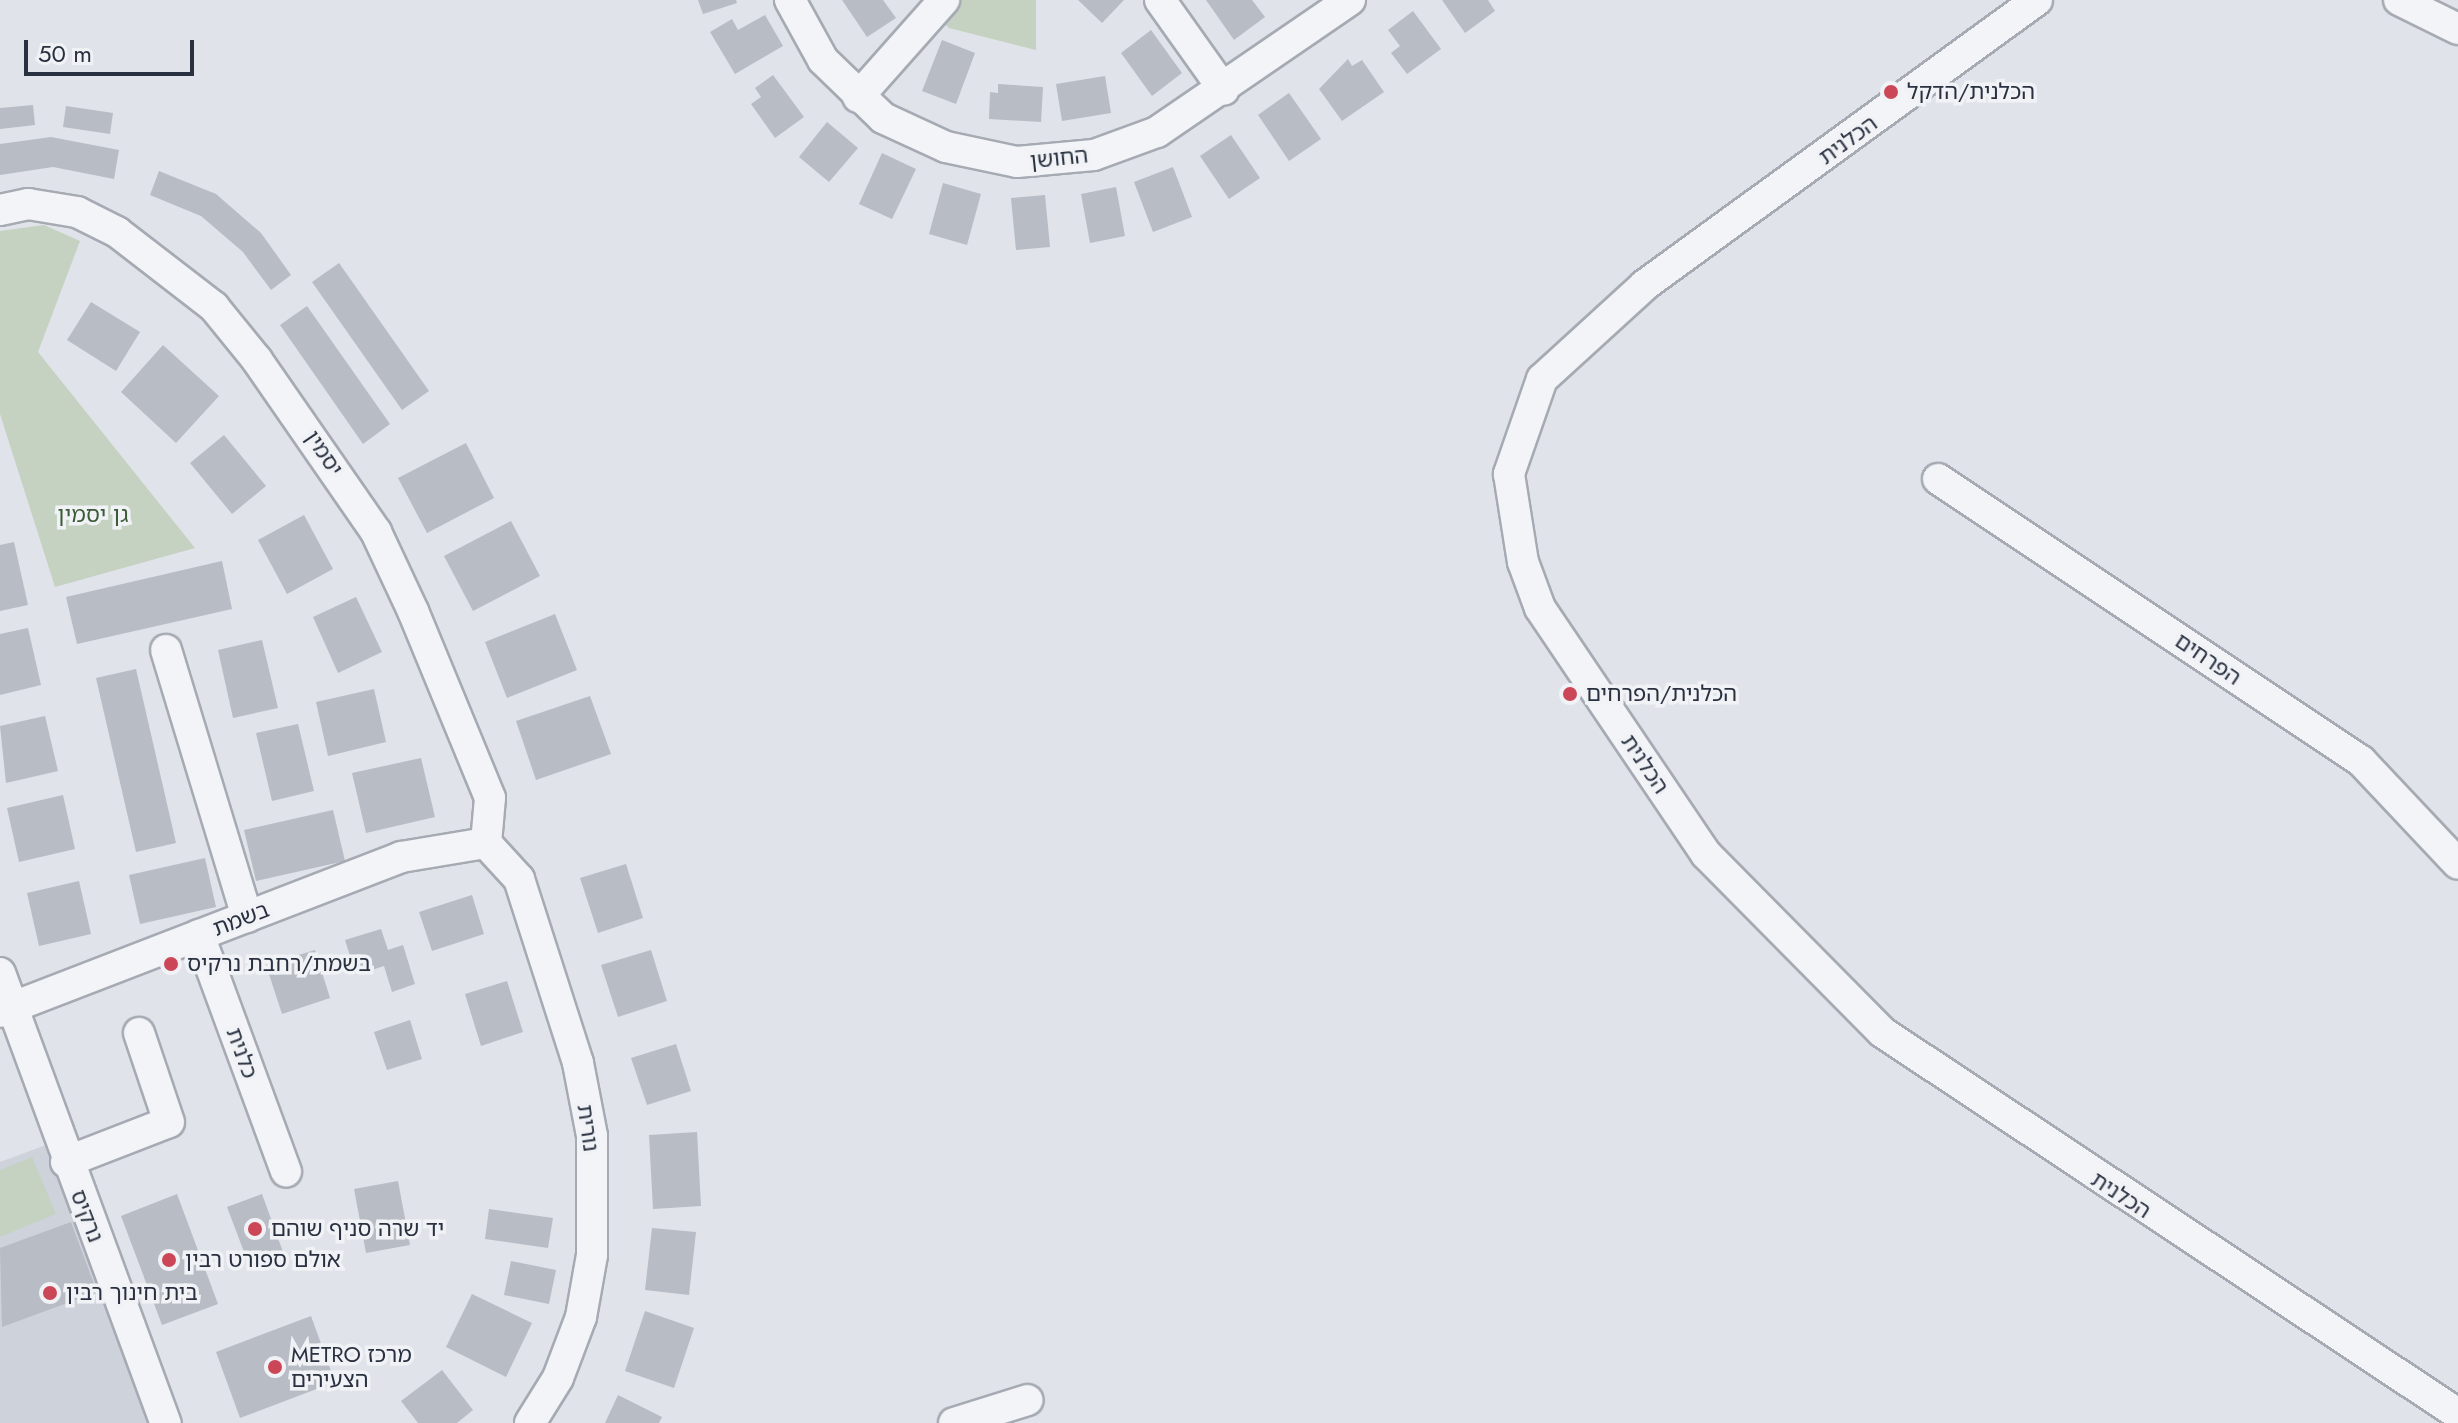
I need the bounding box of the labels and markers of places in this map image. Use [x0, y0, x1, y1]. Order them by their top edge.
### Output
place label: הכלנית/הדקל [1907, 79, 2035, 105]
marker: הכלנית/הדקל [1882, 83, 1900, 101]
place label: הכלנית/הפרחים [1586, 681, 1737, 707]
marker: הכלנית/הפרחים [1561, 685, 1579, 703]
place label: בשמת/רחבת נרקיס [187, 951, 371, 977]
marker: בשמת/רחבת נרקיס [162, 955, 180, 973]
place label: יד שרה סניף שוהם [271, 1216, 444, 1242]
marker: יד שרה סניף שוהם [246, 1220, 264, 1238]
place label: אולם ספורט רבין [185, 1247, 341, 1273]
marker: אולם ספורט רבין [160, 1251, 178, 1269]
place label: בית חינוך רבין [66, 1280, 198, 1306]
marker: בית חינוך רבין [41, 1284, 59, 1302]
place label: METRO מרכז הצעירים [291, 1341, 412, 1392]
marker: METRO מרכז הצעירים [266, 1358, 284, 1376]

